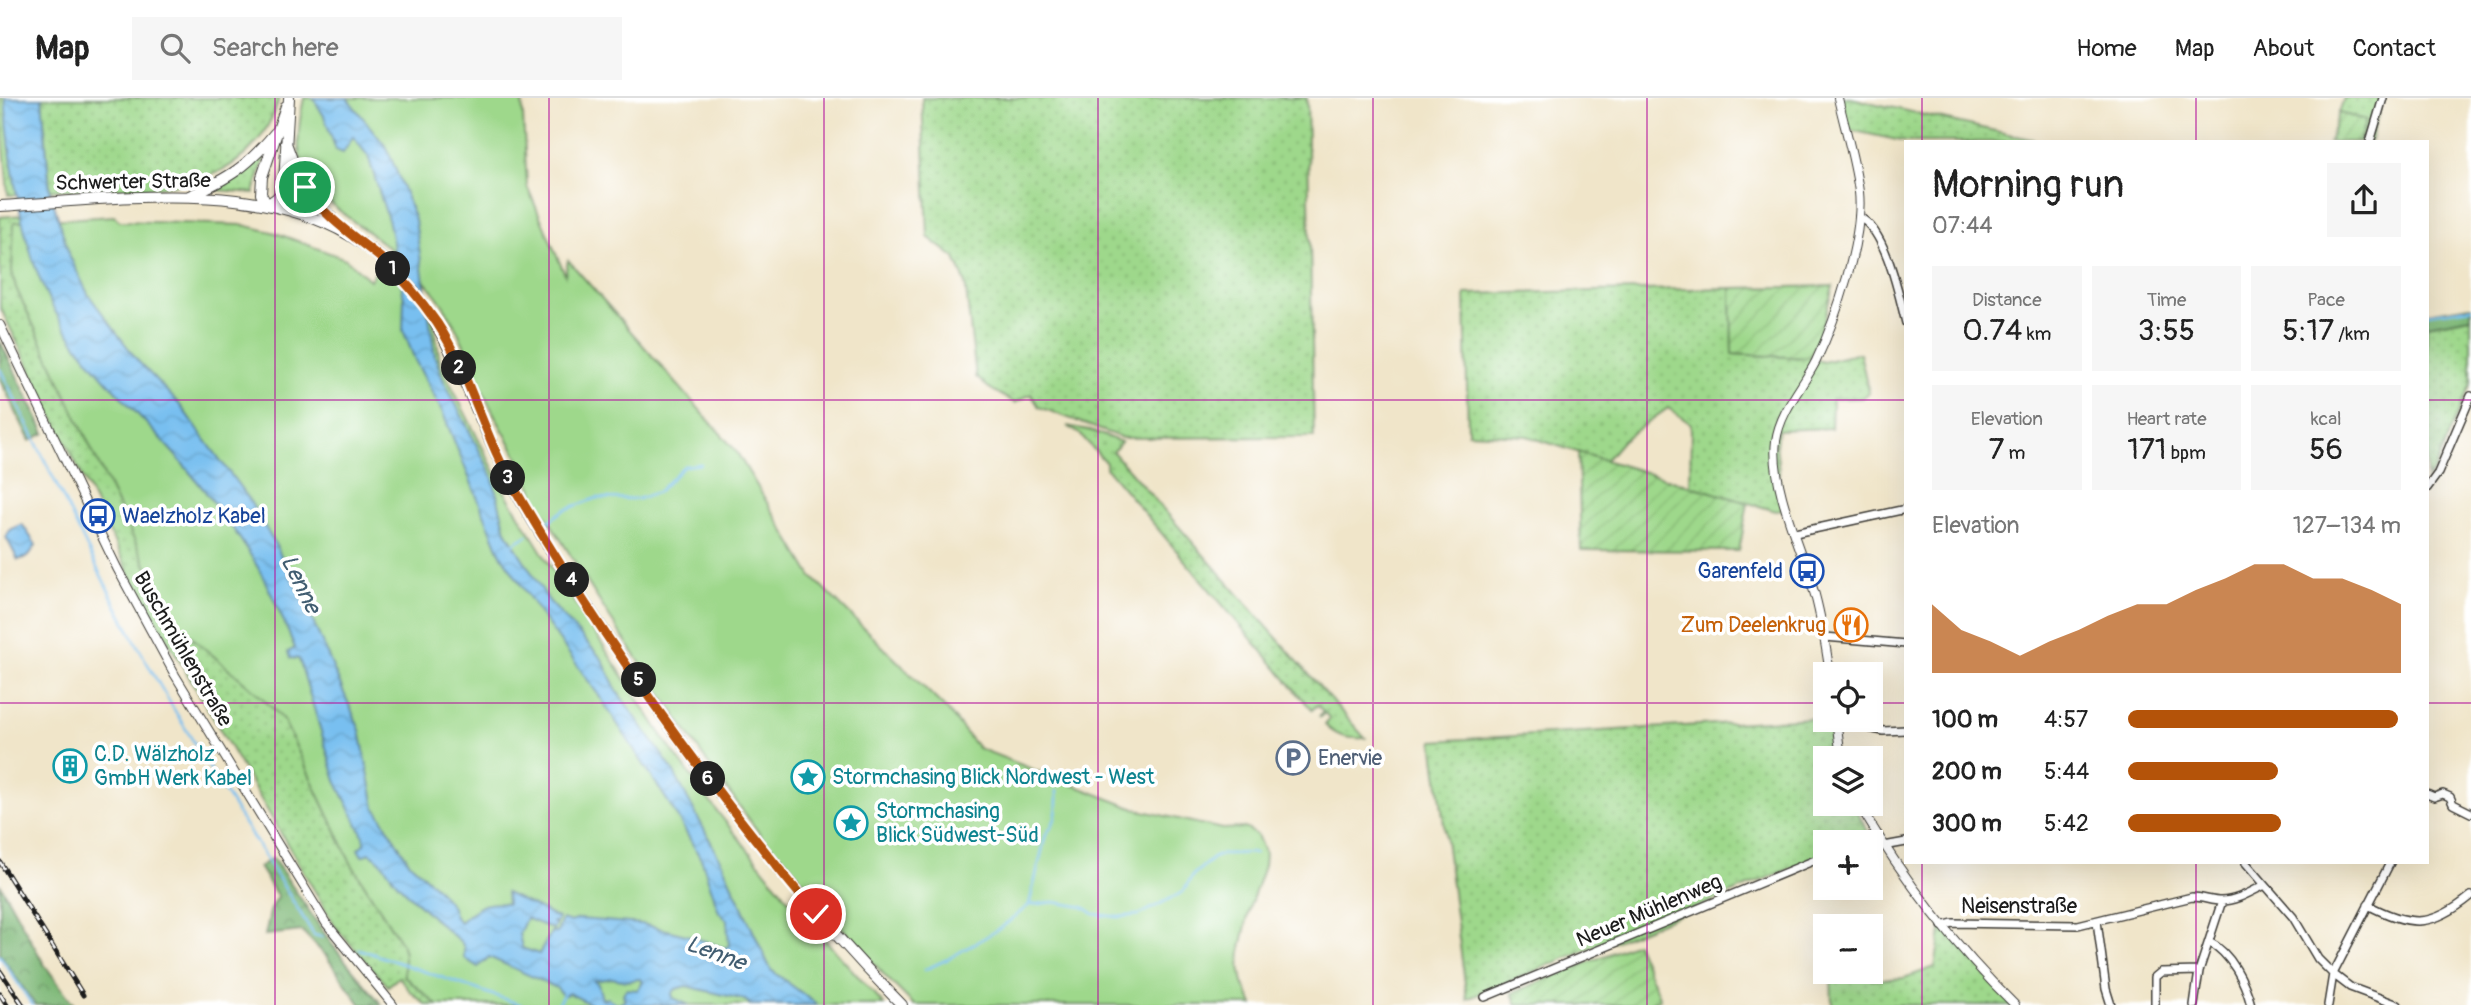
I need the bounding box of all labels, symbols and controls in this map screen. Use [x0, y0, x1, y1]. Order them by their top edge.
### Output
search box [132, 17, 622, 80]
text: Map [35, 28, 90, 69]
icon: search [156, 29, 194, 67]
text: Search here [212, 32, 339, 64]
text: Home [2076, 34, 2137, 63]
text: Map [2175, 34, 2215, 63]
text: About [2253, 34, 2315, 63]
text: Contact [2353, 34, 2436, 63]
pin [275, 157, 335, 217]
text: Morning run [1932, 161, 2124, 209]
button: share [2327, 163, 2401, 237]
street label: Schwerter Straße [55, 167, 212, 197]
icon: arrive [286, 168, 324, 206]
text: 07:44 [1932, 211, 1993, 240]
pin: 1 [376, 252, 410, 286]
text: 1 [389, 256, 396, 280]
text: Distance [1972, 288, 2042, 312]
text: Time [2147, 288, 2186, 312]
text: Pace [2307, 288, 2345, 312]
text: 0.74 [1962, 312, 2023, 349]
text: 3:55 [2138, 312, 2195, 349]
text: 5:17 [2282, 312, 2334, 349]
text: km [2023, 322, 2051, 346]
text: /km [2334, 322, 2370, 346]
pin: 2 [442, 350, 476, 386]
text: 2 [453, 355, 464, 379]
text: Elevation [1971, 407, 2043, 431]
text: Heart rate [2126, 407, 2207, 431]
text: kcal [2311, 407, 2342, 431]
text: 7 [1988, 431, 2004, 468]
text: 171 [2127, 431, 2167, 468]
text: 56 [2309, 431, 2343, 468]
text: m [2004, 441, 2025, 465]
text: bpm [2167, 441, 2206, 465]
pin: 3 [490, 460, 526, 496]
text: 3 [502, 465, 513, 489]
bus stop icon: Waelzholz Kabel [79, 497, 117, 535]
place label: Waelzholz Kabel [122, 503, 266, 530]
text: Elevation [1932, 511, 2020, 540]
text: 127–134 m [2293, 511, 2401, 540]
water label: Lenne [275, 550, 329, 620]
bus stop icon: Garenfeld [1788, 552, 1826, 590]
place label: Garenfeld [1698, 558, 1783, 585]
pin: 4 [554, 562, 590, 598]
street label: Buschmühlenstraße [128, 566, 239, 732]
text: 4 [566, 567, 577, 591]
restaurant icon: Zum Deelenkrug [1832, 606, 1870, 644]
place label: Zum Deelenkrug [1680, 612, 1826, 639]
pin: 5 [622, 662, 656, 698]
map controls [1813, 662, 1883, 984]
button: locate [1813, 662, 1883, 732]
text: 5 [633, 667, 644, 691]
text: 100 m [1932, 705, 1998, 734]
text: 4:57 [2044, 705, 2088, 734]
parking icon: Enervie [1274, 739, 1312, 777]
place label: C.D. Wälzholz GmbH Werk Kabel [94, 741, 252, 792]
place label: Enervie [1318, 745, 1383, 772]
button: layers [1813, 746, 1883, 816]
building icon: C.D. Wälzholz GmbH Werk Kabel [51, 747, 89, 785]
text: 200 m [1932, 757, 2002, 786]
text: 5:44 [2044, 757, 2089, 786]
place icon: Stormchasing Blick Nordwest - West [789, 758, 827, 796]
pin: 6 [690, 762, 726, 796]
place label: Stormchasing Blick Nordwest - West [832, 764, 1155, 791]
text: 6 [702, 766, 713, 790]
place label: Stormchasing Blick Südwest-Süd [876, 798, 1039, 849]
place icon: Stormchasing Blick Südwest-Süd [832, 804, 870, 842]
text: 300 m [1932, 809, 2002, 838]
text: 5:42 [2044, 809, 2089, 838]
button: + [1813, 830, 1883, 900]
street label: Neuer Mühlenweg [1572, 868, 1726, 954]
pin [786, 884, 846, 944]
street label: Neisenstraße [1961, 893, 2078, 920]
icon: check [797, 895, 835, 933]
button: − [1813, 914, 1883, 984]
water label: Lenne [682, 929, 752, 978]

